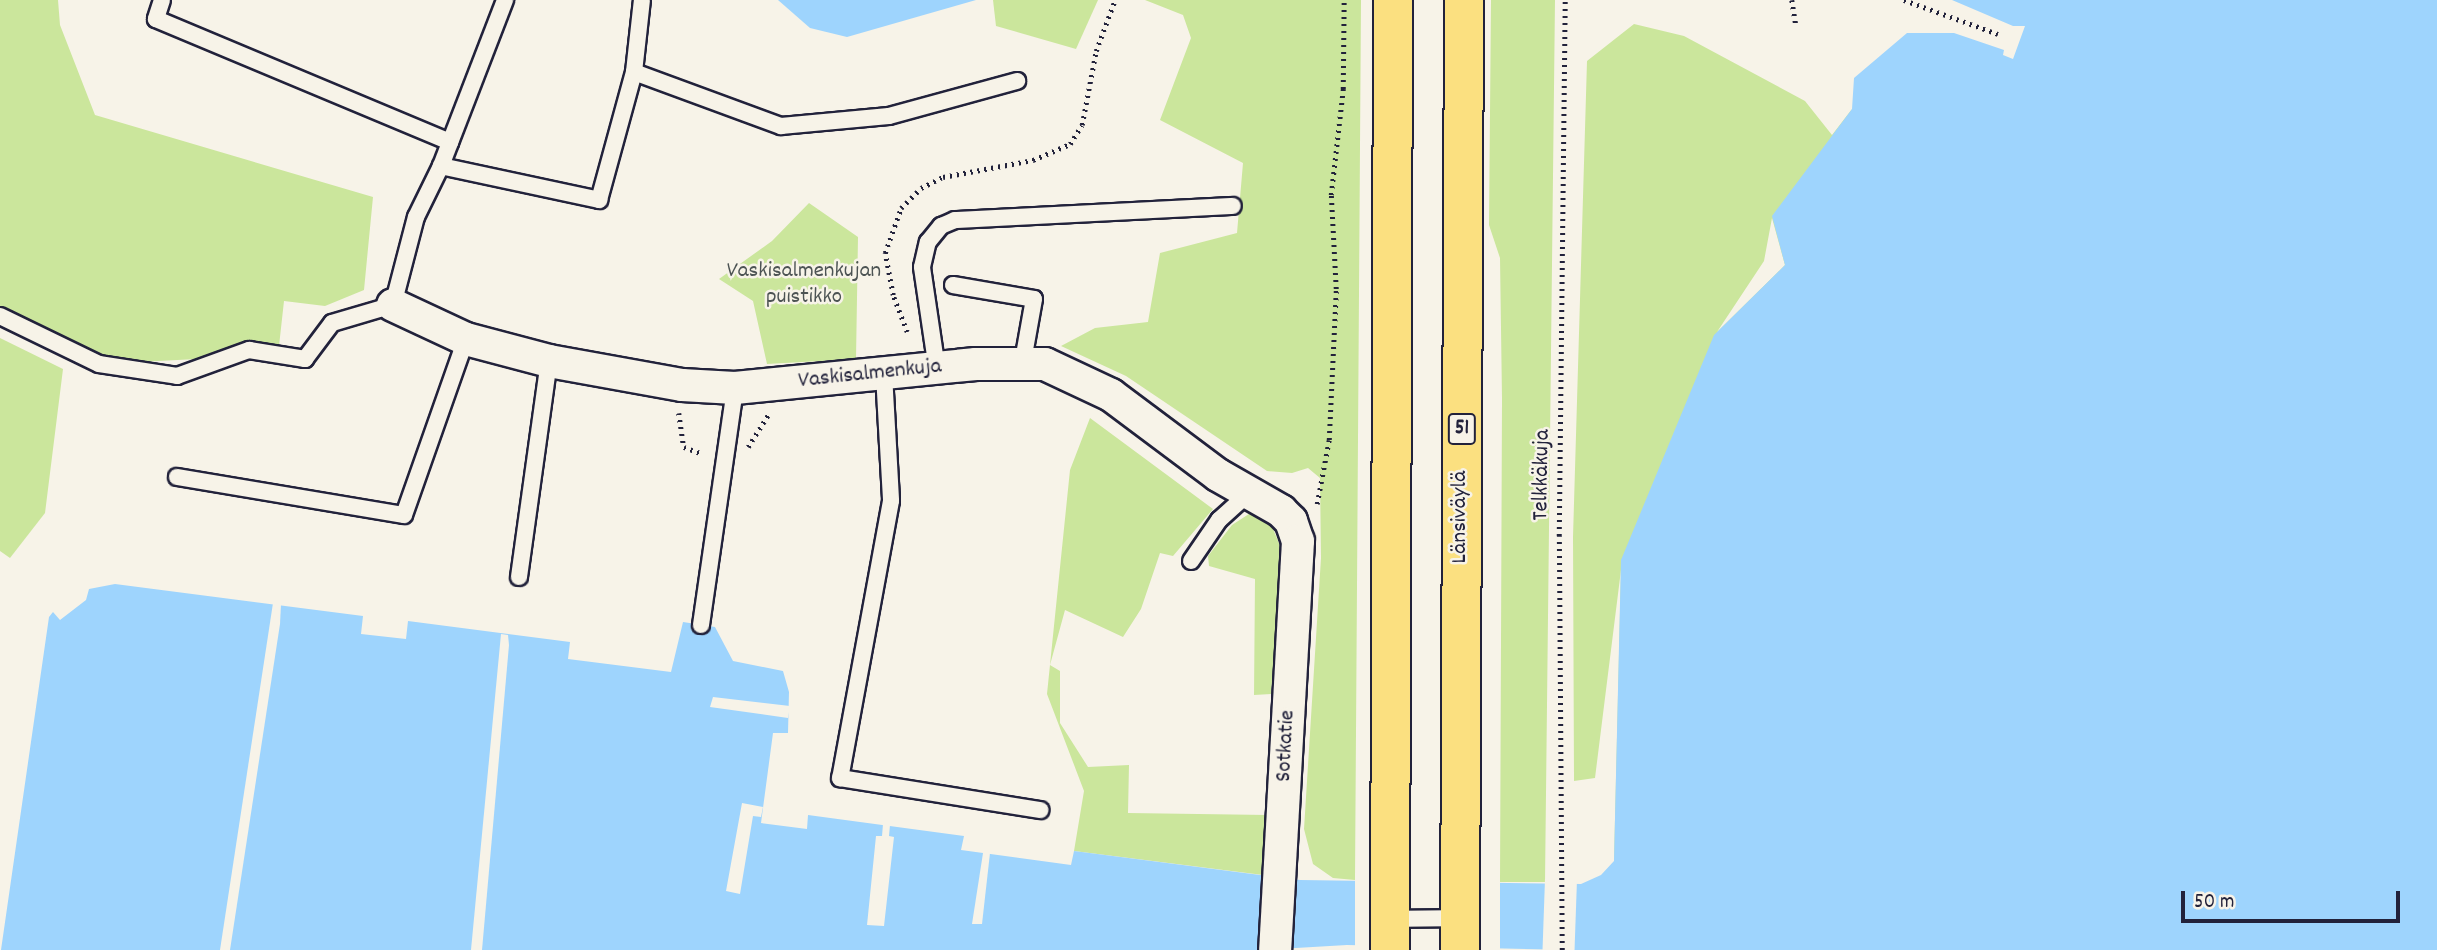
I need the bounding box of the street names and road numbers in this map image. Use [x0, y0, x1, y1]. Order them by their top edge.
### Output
street label: Vaskisalmenkuja [797, 354, 943, 396]
road number: 51 [1446, 412, 1478, 446]
street label: Telkkäkuja [1528, 429, 1558, 521]
street label: Länsiväylä [1447, 471, 1475, 563]
street label: Sotkatie [1271, 709, 1303, 783]

